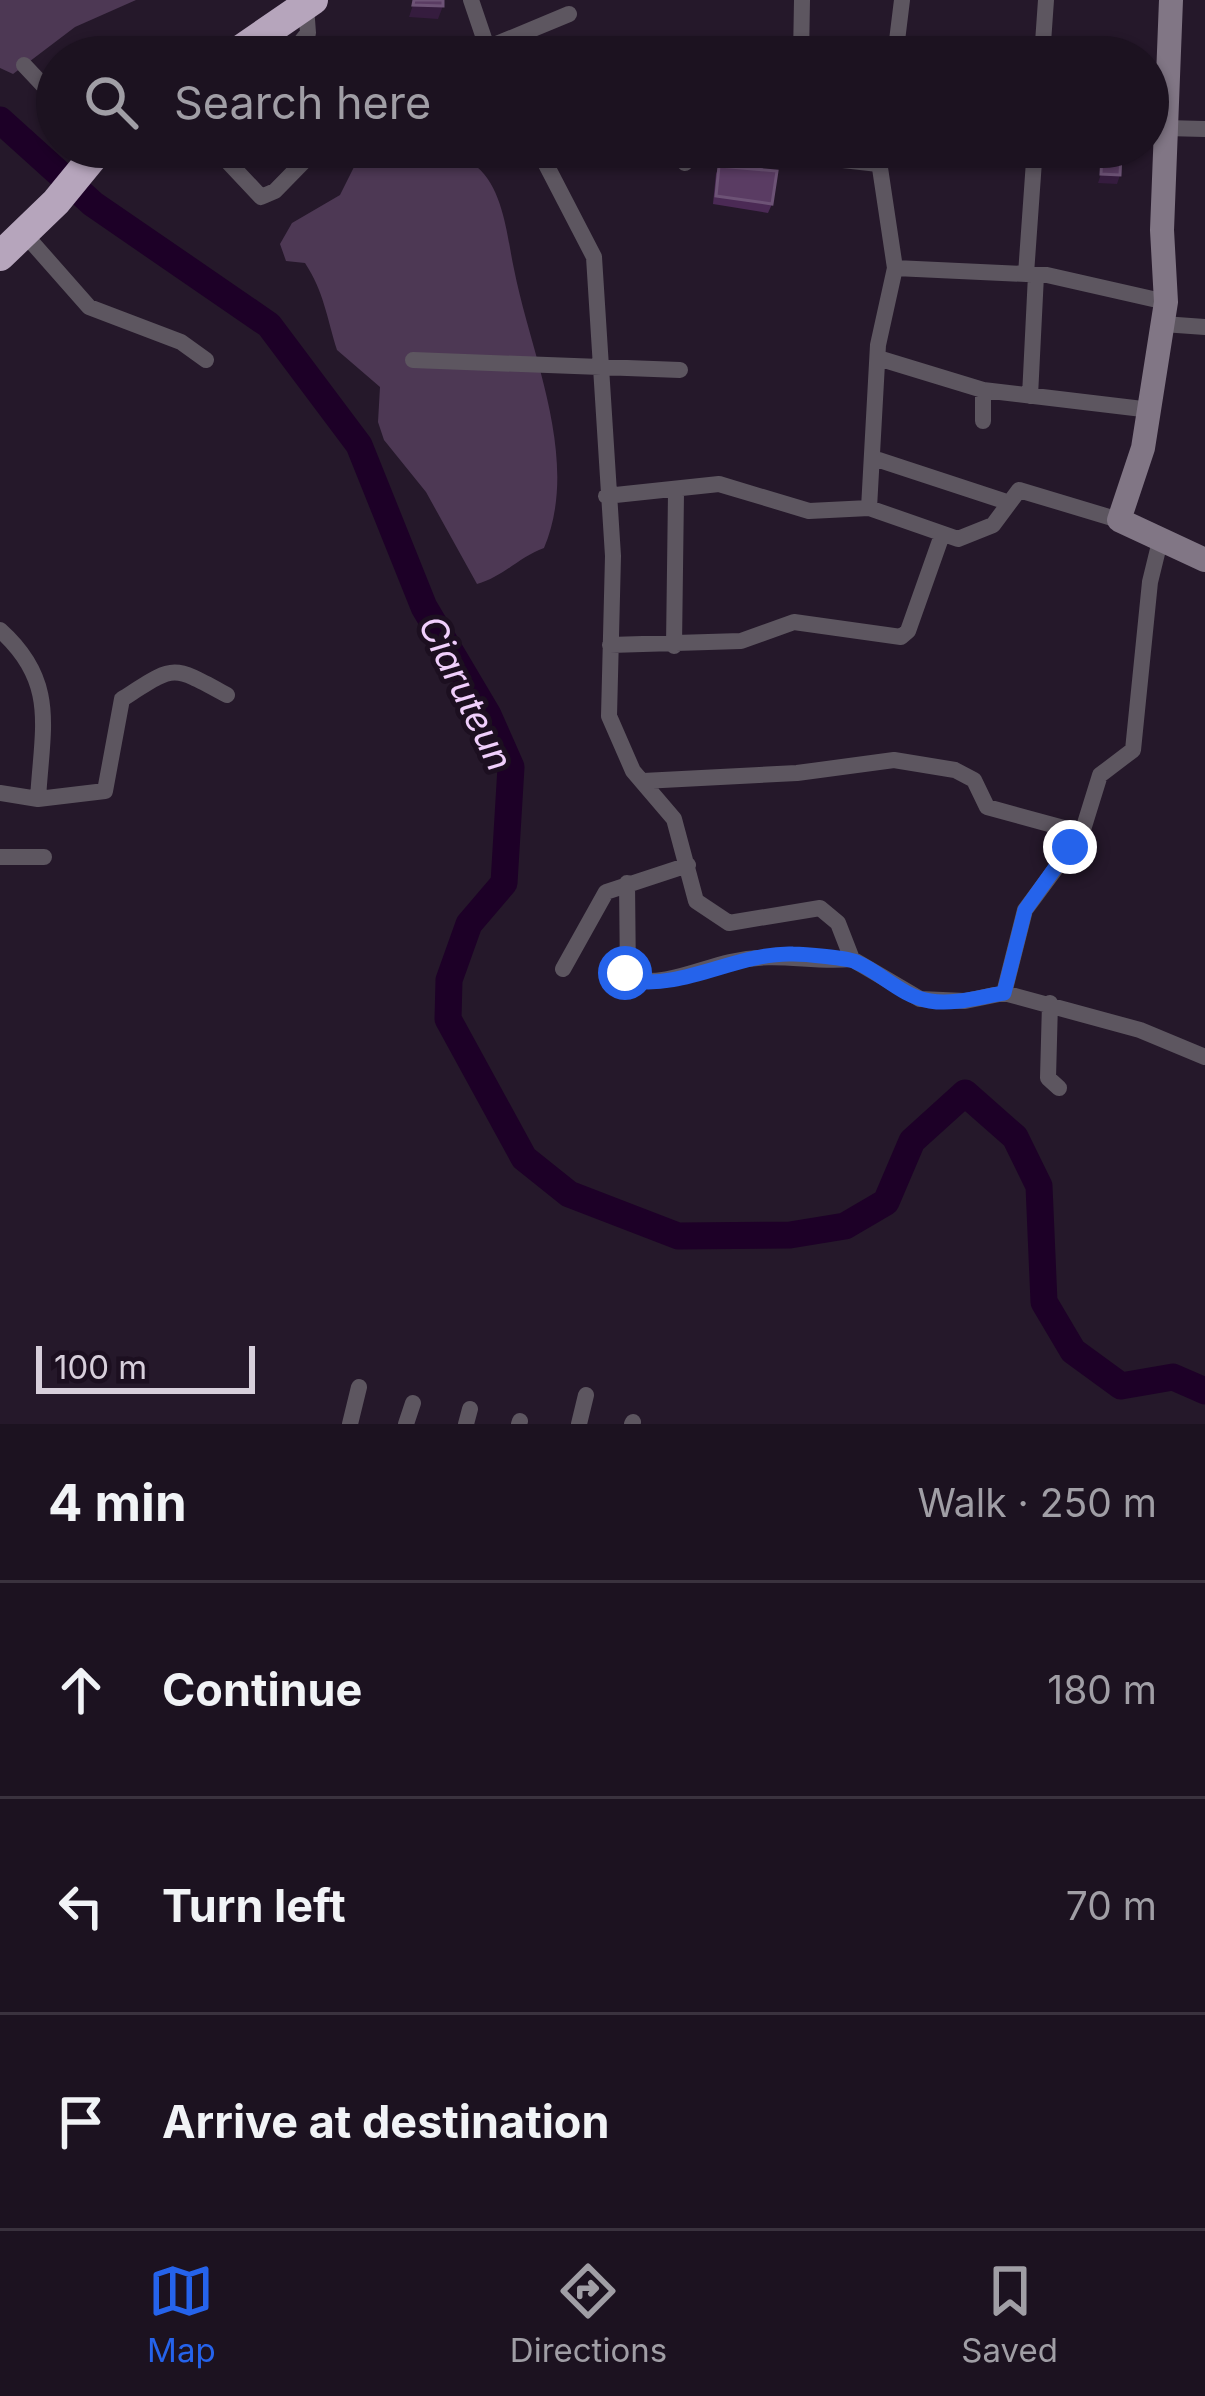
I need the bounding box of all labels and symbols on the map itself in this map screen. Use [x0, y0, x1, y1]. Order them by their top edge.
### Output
water label: Ciaruteun [410, 608, 522, 778]
route end [1043, 820, 1097, 874]
route start [598, 946, 652, 1000]
scale bar [36, 1340, 255, 1393]

